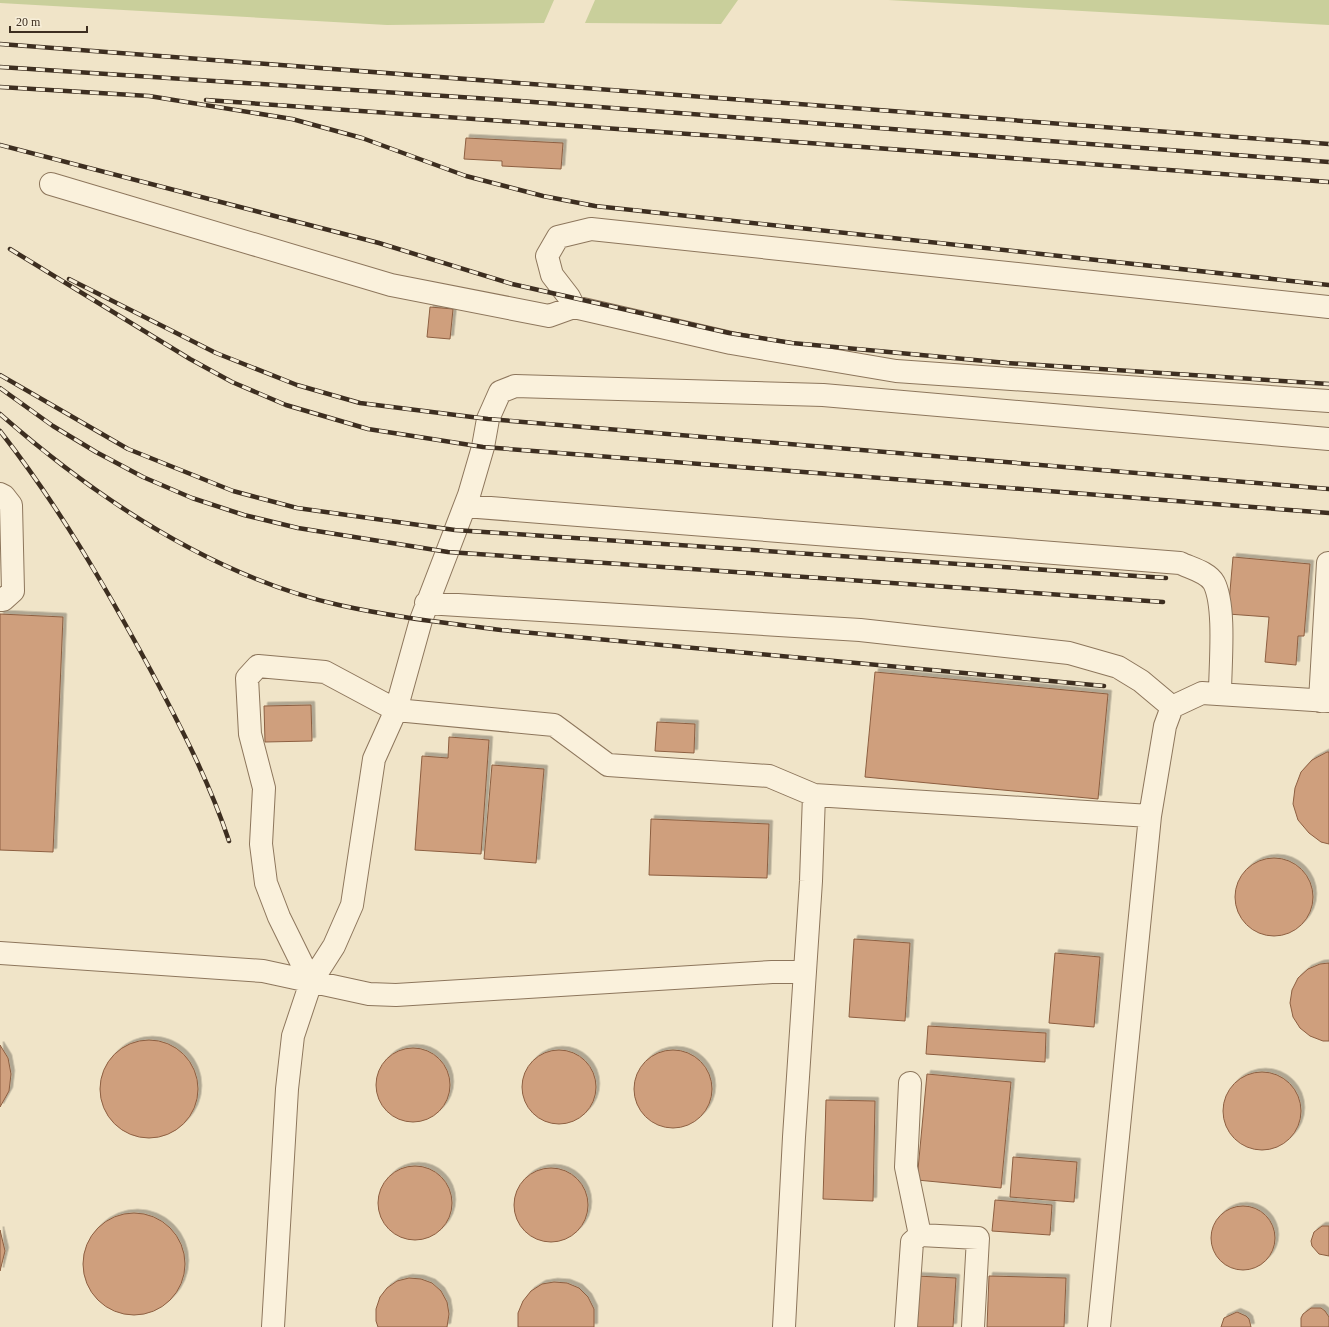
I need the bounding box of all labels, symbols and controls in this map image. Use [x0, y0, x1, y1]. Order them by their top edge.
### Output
scale bar [10, 8, 87, 34]
text: 20 m [16, 15, 41, 29]

